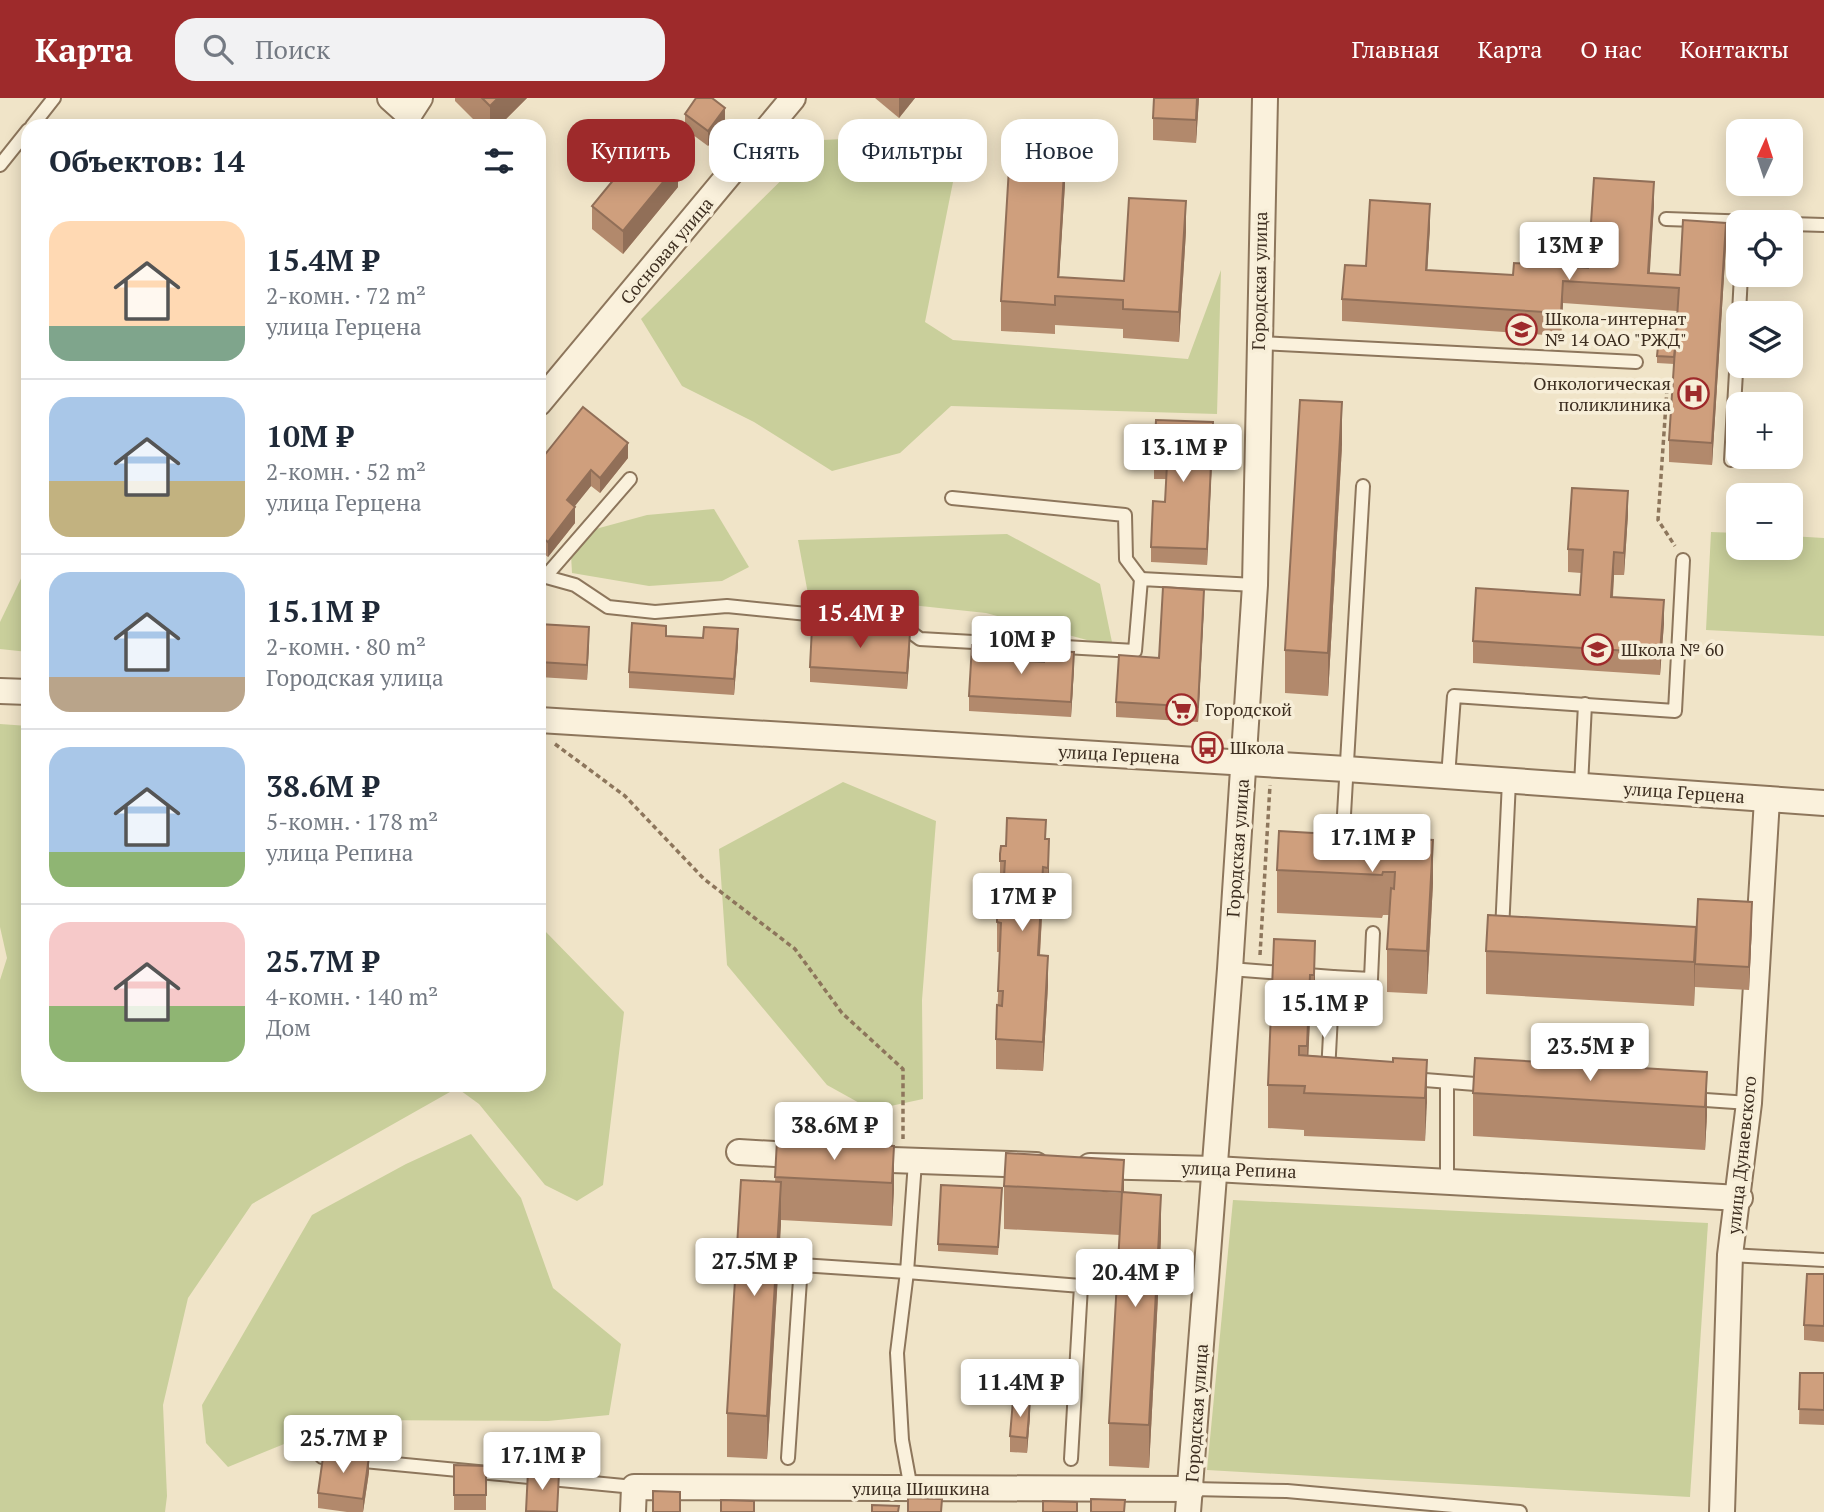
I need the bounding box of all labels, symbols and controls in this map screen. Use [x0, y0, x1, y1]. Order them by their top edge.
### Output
search box [175, 18, 665, 81]
text: Карта [35, 28, 133, 71]
icon: search [199, 30, 237, 68]
text: Поиск [255, 32, 330, 66]
text: Главная [1351, 33, 1439, 65]
text: Карта [1477, 33, 1542, 65]
text: О нас [1580, 33, 1642, 65]
text: Контакты [1680, 33, 1789, 65]
chip: Купить [567, 119, 695, 182]
chip: Снять [709, 119, 824, 182]
chip: Фильтры [838, 119, 987, 182]
chip: Новое [1001, 119, 1118, 182]
north arrow [1726, 119, 1802, 196]
map controls [1726, 119, 1803, 560]
text: Объектов: 14 [49, 141, 245, 181]
icon: filters [480, 142, 518, 180]
street label: Сосновая улица [614, 192, 718, 309]
button: locate [1726, 210, 1803, 287]
street label: Городская улица [1246, 211, 1272, 351]
pin: 13M ₽ [1520, 222, 1618, 282]
text: 13M ₽ [1536, 229, 1602, 260]
text: 15.4M ₽ [266, 240, 379, 280]
icon: home [105, 249, 189, 333]
text: 2-комн. · 72 m² [266, 280, 426, 311]
button: layers [1726, 301, 1803, 378]
place label: Школа-интернат № 14 ОАО "РЖД" [1545, 306, 1687, 351]
text: улица Герцена [266, 311, 422, 342]
school or university icon: Школа-интернат № 14 ОАО "РЖД" [1505, 312, 1539, 346]
place label: Онкологическая поликлиника [1533, 371, 1671, 416]
hospital icon: Онкологическая поликлиника [1677, 377, 1711, 411]
button: + [1726, 392, 1803, 469]
text: 10M ₽ [266, 416, 353, 456]
pin: 13.1M ₽ [1118, 424, 1248, 484]
icon: home [105, 425, 189, 509]
text: 13.1M ₽ [1140, 431, 1226, 462]
text: 2-комн. · 52 m² [266, 456, 426, 487]
button: − [1726, 483, 1803, 560]
text: улица Герцена [266, 487, 422, 518]
pin: 15.4M ₽ [795, 590, 925, 650]
text: 15.1M ₽ [266, 591, 379, 631]
text: 15.4M ₽ [817, 597, 903, 628]
icon: home [105, 600, 189, 684]
pin: 10M ₽ [972, 616, 1070, 676]
text: 10M ₽ [988, 623, 1054, 654]
text: 2-комн. · 80 m² [266, 631, 426, 662]
school or university icon: Школа № 60 [1581, 633, 1615, 667]
place label: Школа № 60 [1621, 637, 1724, 661]
text: Городская улица [266, 662, 444, 693]
supermarket icon: Городской [1165, 693, 1199, 727]
place label: Городской [1205, 697, 1292, 721]
bus stop icon: Школа [1190, 731, 1224, 765]
place label: Школа [1230, 735, 1285, 759]
street label: улица Герцена [1057, 739, 1180, 769]
text: 38.6M ₽ [266, 766, 379, 806]
icon: home [105, 775, 189, 859]
street label: улица Герцена [1622, 776, 1746, 808]
street label: Городская улица [1220, 778, 1254, 918]
text: 5-комн. · 178 m² [266, 806, 438, 837]
pin: 17.1M ₽ [1307, 814, 1437, 874]
text: 17.1M ₽ [1329, 821, 1415, 852]
text: улица Репина [266, 837, 413, 868]
pin: 17M ₽ [973, 874, 1071, 933]
text: 17M ₽ [989, 880, 1055, 911]
text: 25.7M ₽ [266, 941, 379, 981]
icon: home [105, 950, 189, 1034]
text: 4-комн. · 140 m² [266, 981, 438, 1012]
pin: 15.1M ₽ [1259, 981, 1389, 1040]
text: 15.1M ₽ [1281, 987, 1367, 1018]
text: Дом [266, 1012, 311, 1043]
pin: 23.5M ₽ [1525, 1024, 1655, 1083]
text: 23.5M ₽ [1547, 1030, 1633, 1061]
street label: улица Дунаевского [1721, 1074, 1761, 1236]
pin: 38.6M ₽ [769, 1102, 899, 1162]
text: 38.6M ₽ [791, 1109, 877, 1140]
street label: улица Репина [1180, 1155, 1297, 1183]
pin: 27.5M ₽ [689, 1238, 819, 1298]
text: 27.5M ₽ [711, 1245, 797, 1276]
pin: 20.4M ₽ [1070, 1250, 1200, 1309]
text: 20.4M ₽ [1092, 1256, 1178, 1287]
street label: Городская улица [1179, 1343, 1213, 1483]
pin: 11.4M ₽ [955, 1360, 1085, 1419]
text: 11.4M ₽ [977, 1366, 1063, 1397]
pin: 25.7M ₽ [278, 1416, 408, 1475]
text: 25.7M ₽ [300, 1422, 386, 1453]
pin: 17.1M ₽ [477, 1432, 607, 1492]
text: 17.1M ₽ [499, 1439, 585, 1470]
street label: улица Шишкина [851, 1476, 990, 1500]

